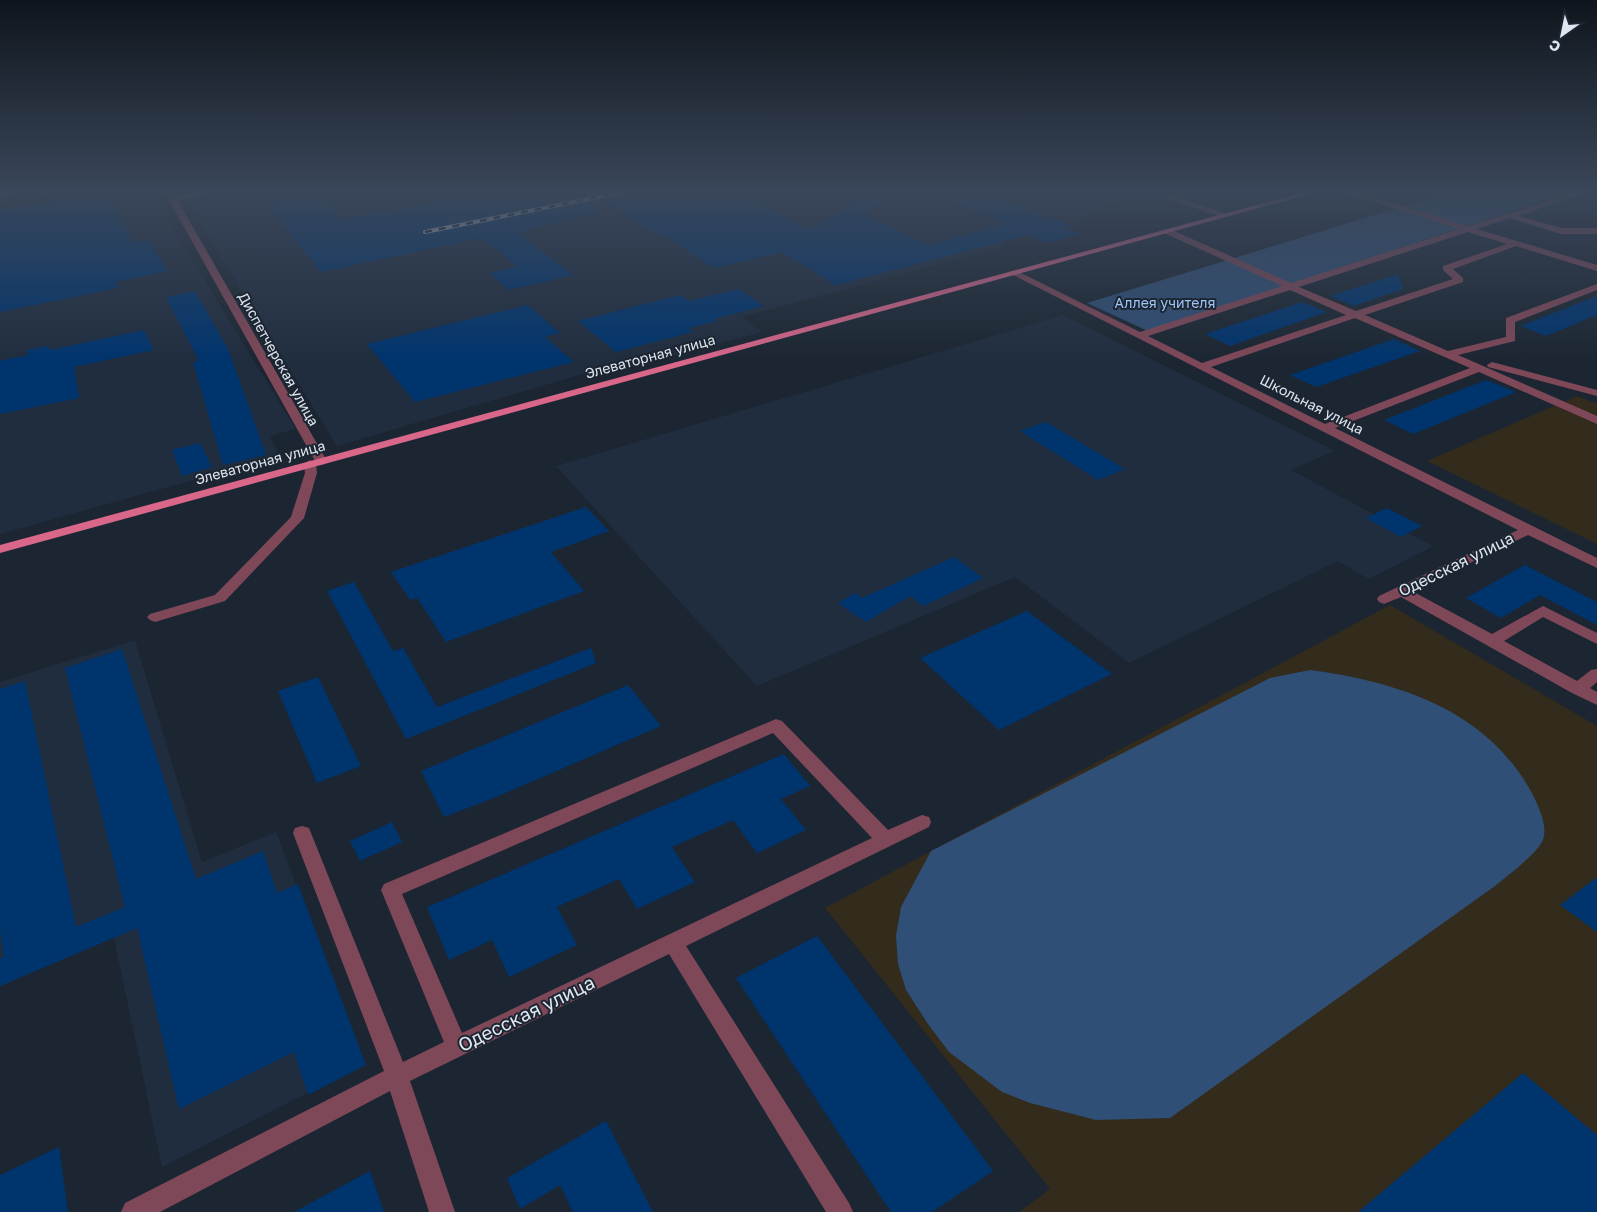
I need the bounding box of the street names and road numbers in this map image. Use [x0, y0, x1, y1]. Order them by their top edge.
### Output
street label: Диспетчерская улица [235, 289, 323, 429]
street label: Элеваторная улица [583, 330, 717, 382]
street label: Школьная улица [1257, 371, 1367, 437]
street label: Элеваторная улица [193, 436, 327, 488]
street label: Одесская улица [1395, 527, 1517, 601]
street label: Одесская улица [454, 970, 598, 1056]

